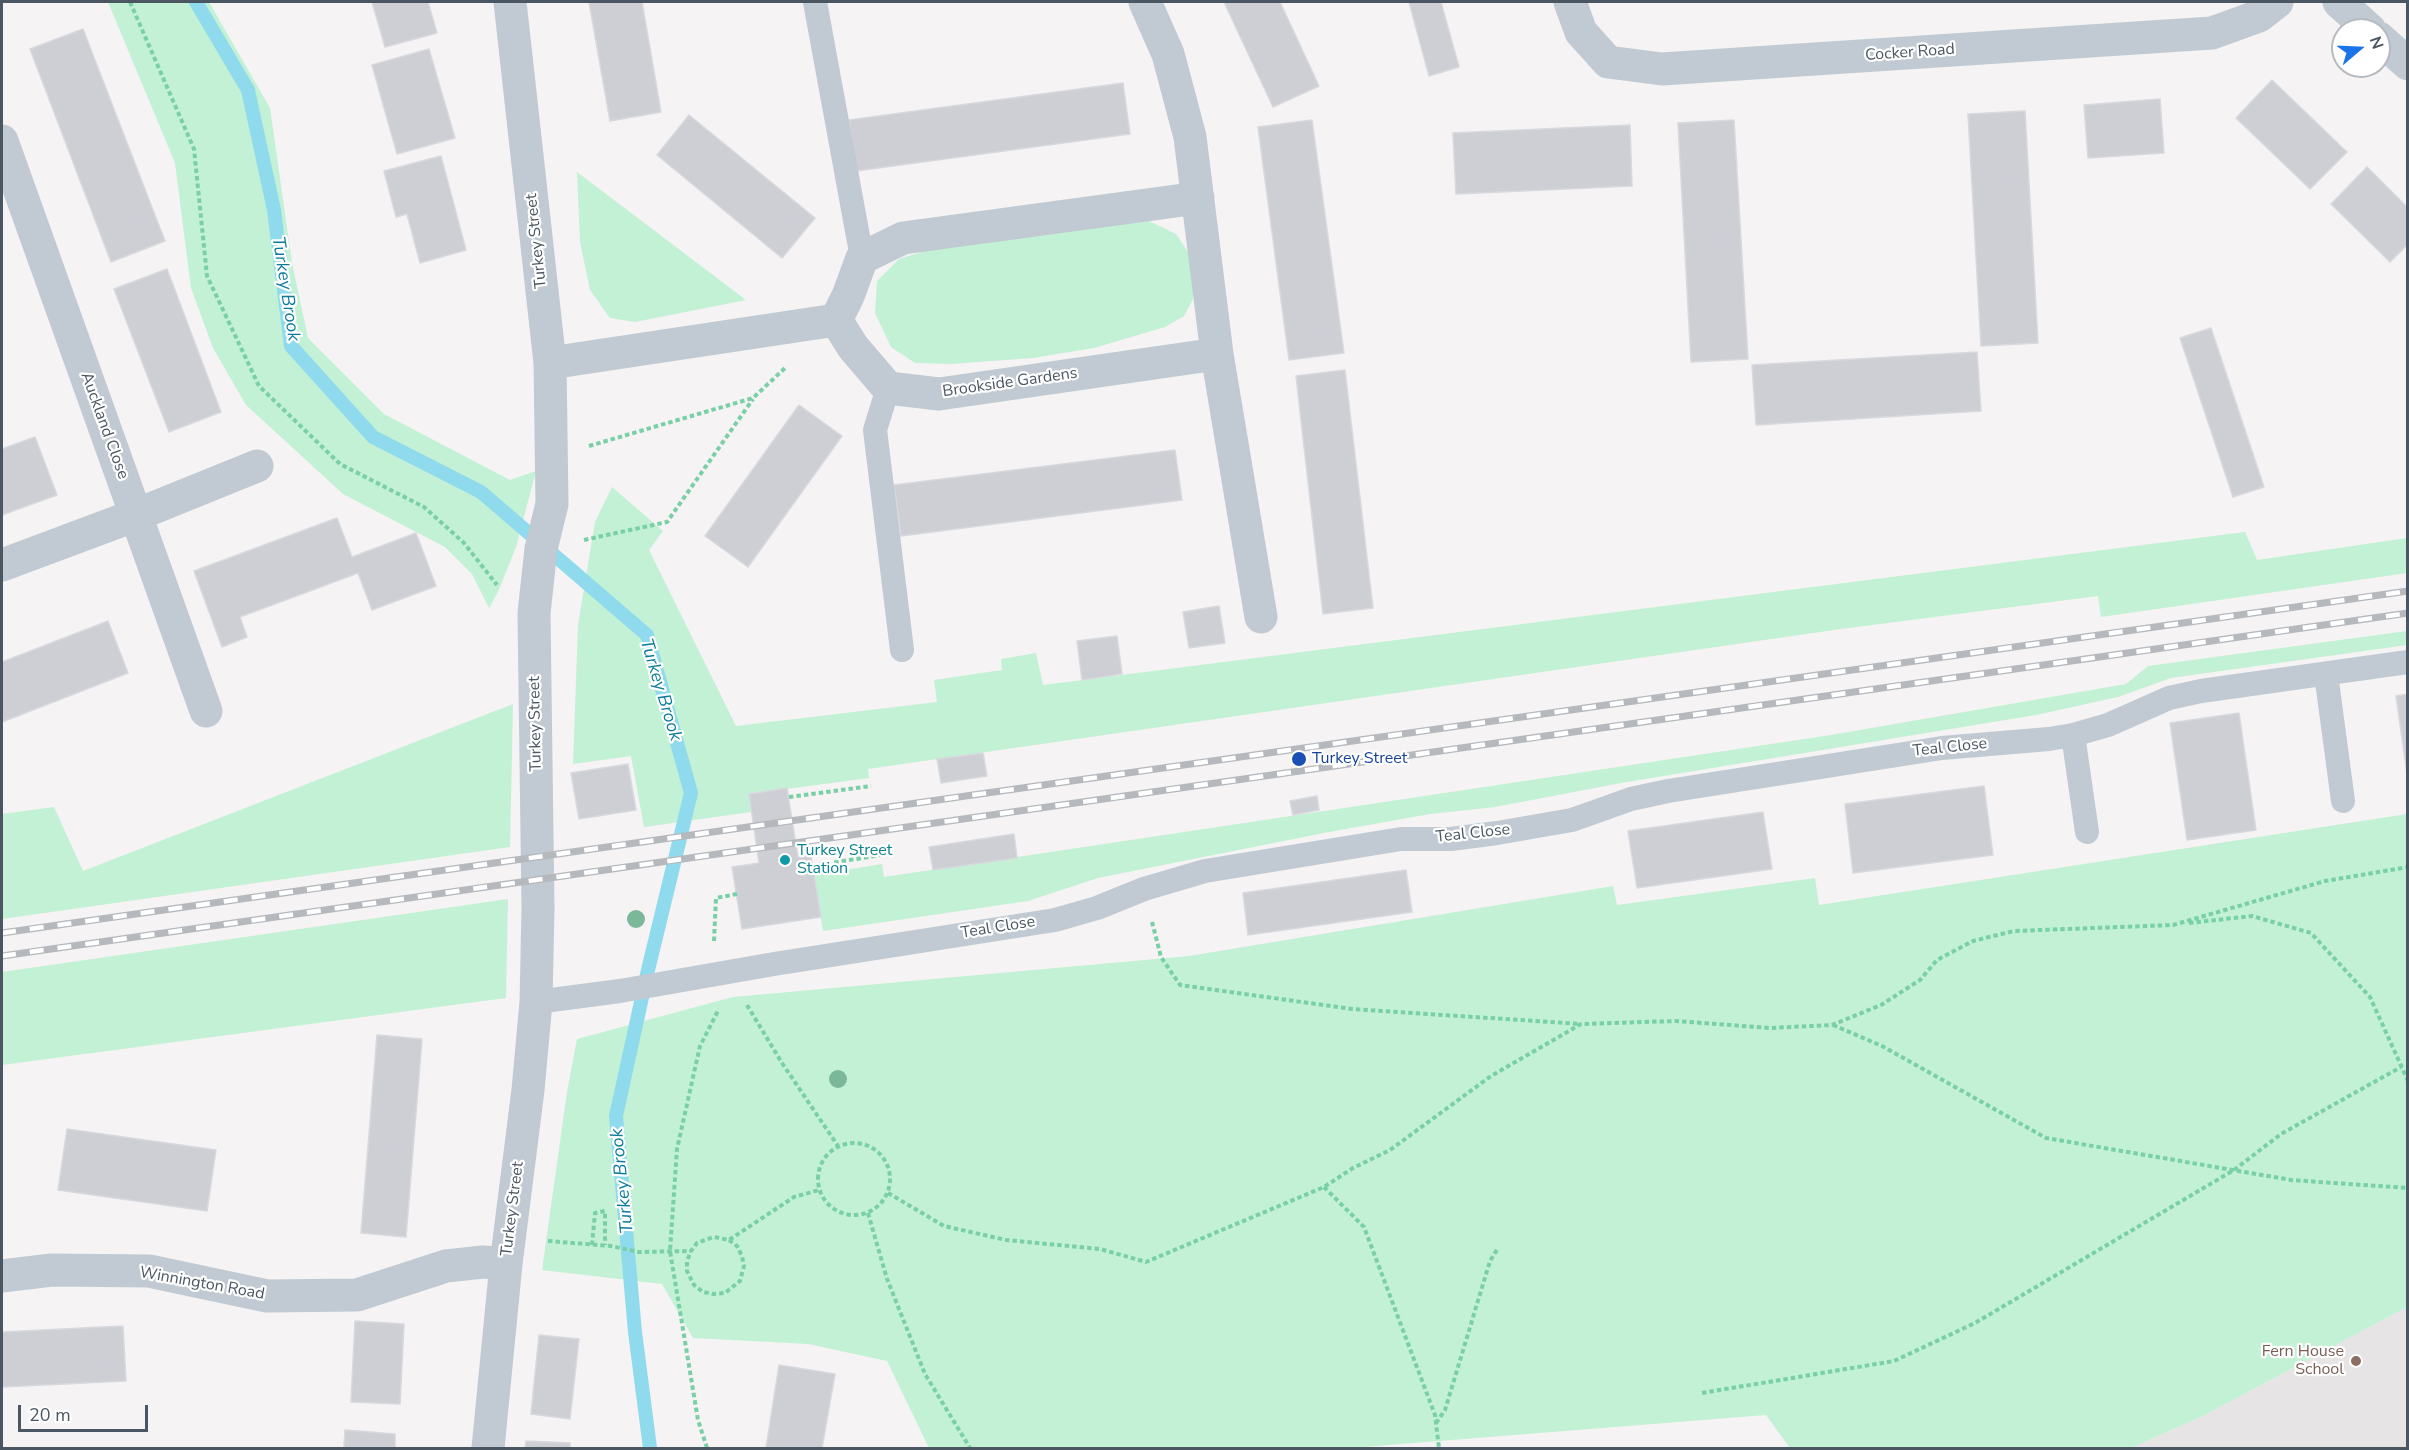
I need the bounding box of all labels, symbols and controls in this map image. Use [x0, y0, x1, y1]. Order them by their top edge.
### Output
north arrow [2331, 18, 2391, 78]
text: N [2364, 34, 2388, 52]
street label: Cocker Road [1864, 40, 1956, 66]
street label: Turkey Street [522, 193, 552, 289]
water label: Turkey Brook [266, 235, 304, 343]
street label: Brookside Gardens [941, 364, 1079, 402]
street label: Auckland Close [76, 370, 132, 482]
water label: Turkey Brook [634, 636, 686, 744]
street label: Turkey Street [526, 676, 546, 772]
street label: Teal Close [1912, 735, 1988, 761]
place label: Turkey Street [1312, 749, 1407, 769]
marker: Turkey Street [1290, 750, 1308, 768]
street label: Teal Close [1435, 821, 1511, 847]
place label: Turkey Street Station [797, 841, 892, 879]
marker: Turkey Street Station [778, 853, 792, 867]
street label: Teal Close [960, 913, 1036, 943]
water label: Turkey Brook [607, 1127, 639, 1235]
street label: Turkey Street [498, 1160, 528, 1258]
street label: Winnington Road [138, 1264, 266, 1304]
place label: Fern House School [2262, 1342, 2344, 1380]
marker: Fern House School [2349, 1354, 2363, 1368]
scale bar [21, 1393, 152, 1431]
text: 20 m [29, 1403, 71, 1427]

